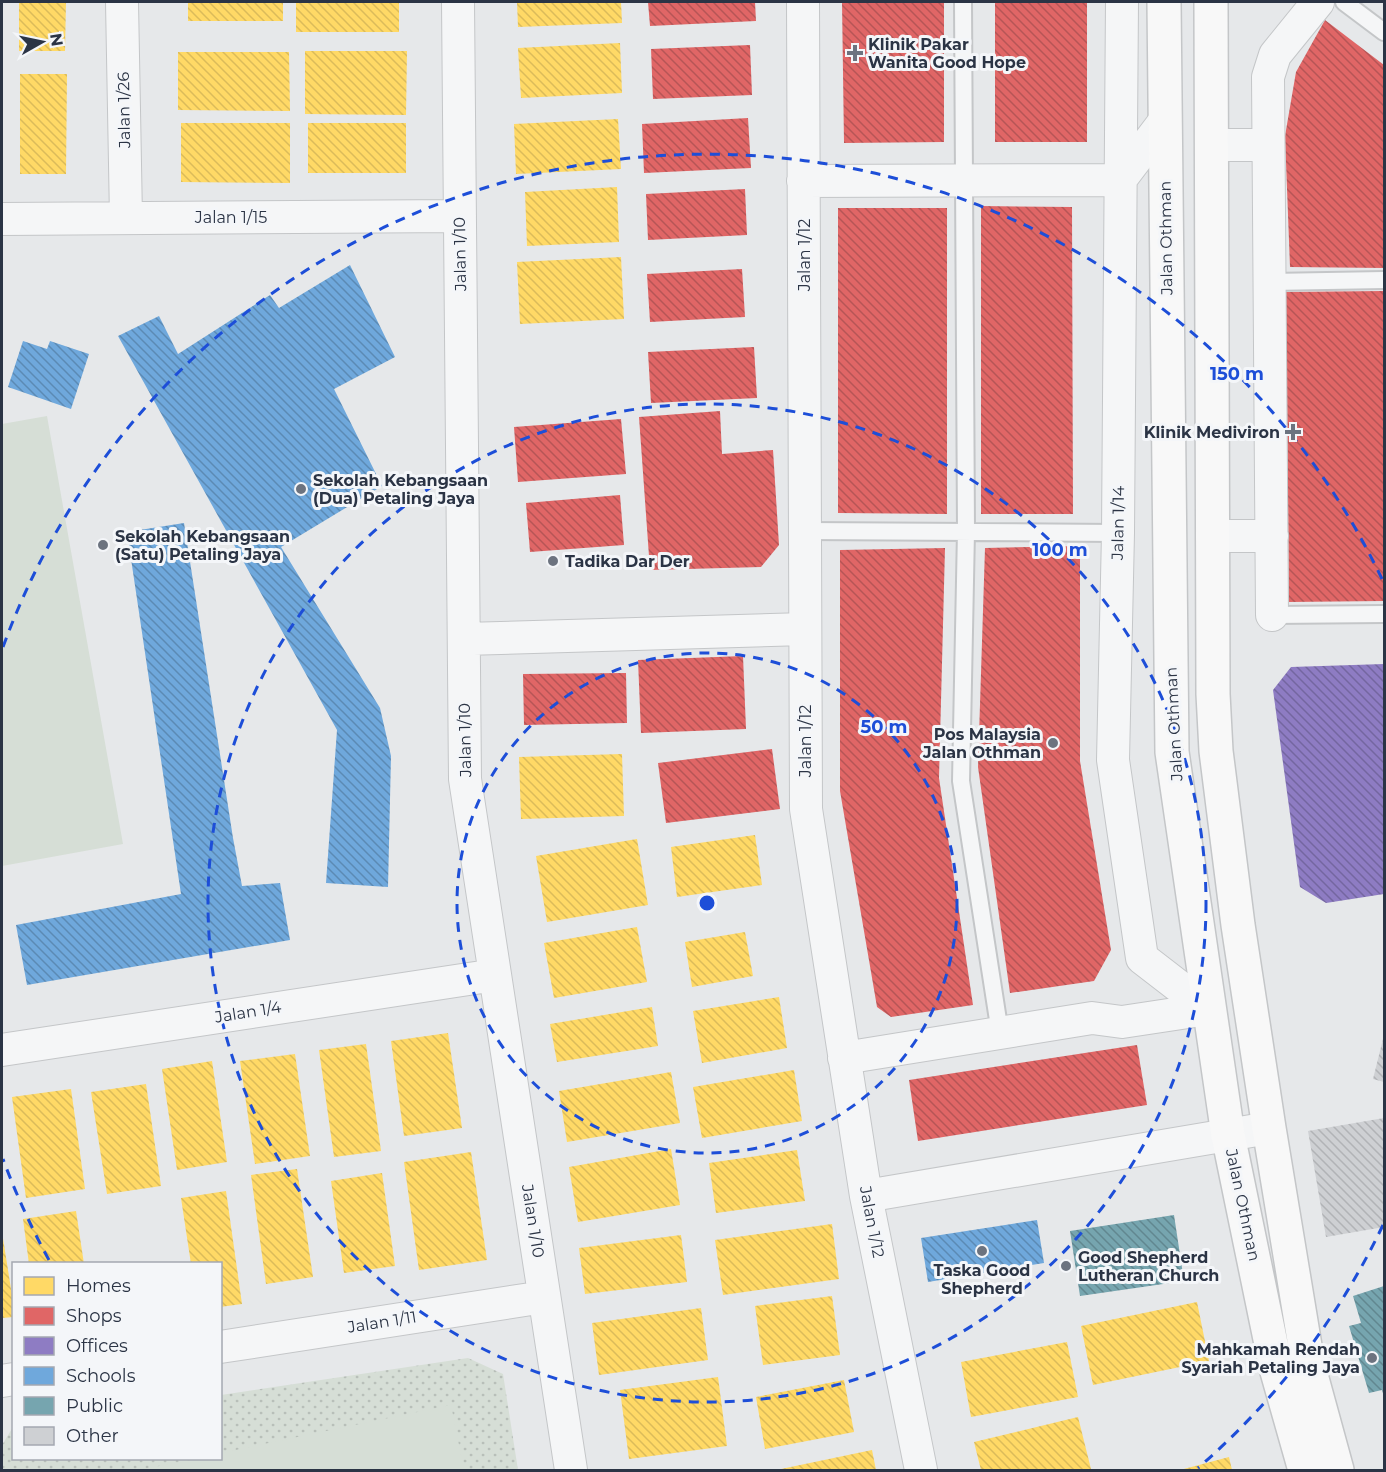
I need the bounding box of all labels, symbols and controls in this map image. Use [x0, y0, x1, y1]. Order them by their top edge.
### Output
north arrow [12, 12, 72, 72]
text: N [46, 32, 67, 48]
place label: Klinik Pakar Wanita Good Hope [868, 35, 1026, 72]
marker: Klinik Pakar Wanita Good Hope [846, 44, 864, 62]
street label: Jalan 1/26 [114, 72, 134, 149]
street label: Jalan Othman [1156, 181, 1177, 296]
street label: Jalan 1/15 [194, 208, 267, 227]
street label: Jalan 1/10 [450, 217, 470, 292]
street label: Jalan 1/12 [795, 219, 814, 292]
text: 150 m [1210, 363, 1264, 385]
place label: Klinik Mediviron [1144, 423, 1280, 442]
marker: Klinik Mediviron [1284, 423, 1302, 441]
place label: Sekolah Kebangsaan (Dua) Petaling Jaya [313, 471, 488, 508]
marker: Sekolah Kebangsaan (Dua) Petaling Jaya [294, 482, 308, 496]
street label: Jalan 1/14 [1108, 485, 1128, 561]
place label: Sekolah Kebangsaan (Satu) Petaling Jaya [115, 527, 290, 564]
marker: Sekolah Kebangsaan (Satu) Petaling Jaya [96, 538, 110, 552]
text: 100 m [1032, 539, 1088, 561]
place label: Tadika Dar Der [565, 552, 690, 571]
marker: Tadika Dar Der [546, 554, 560, 568]
street label: Jalan Othman [1162, 666, 1187, 783]
street label: Jalan 1/10 [455, 703, 475, 778]
street label: Jalan 1/12 [796, 705, 815, 778]
text: 50 m [861, 716, 907, 738]
place label: Pos Malaysia Jalan Othman [922, 725, 1041, 762]
marker: Pos Malaysia Jalan Othman [1046, 736, 1060, 750]
centre of rings [697, 893, 717, 913]
street label: Jalan 1/4 [213, 997, 283, 1027]
street label: Jalan Othman [1222, 1146, 1264, 1263]
street label: Jalan 1/10 [518, 1182, 548, 1259]
street label: Jalan 1/12 [856, 1184, 888, 1259]
marker: Taska Good Shepherd [975, 1244, 989, 1258]
place label: Good Shepherd Lutheran Church [1078, 1248, 1219, 1285]
marker: Good Shepherd Lutheran Church [1059, 1259, 1073, 1273]
place label: Taska Good Shepherd [934, 1261, 1030, 1298]
legend [12, 1262, 222, 1460]
text: Homes [66, 1275, 131, 1297]
text: Shops [66, 1305, 122, 1327]
street label: Jalan 1/11 [345, 1307, 418, 1337]
text: Offices [66, 1335, 128, 1357]
place label: Mahkamah Rendah Syariah Petaling Jaya [1181, 1340, 1360, 1377]
marker: Mahkamah Rendah Syariah Petaling Jaya [1365, 1351, 1379, 1365]
text: Schools [66, 1365, 136, 1387]
text: Public [66, 1395, 123, 1417]
text: Other [66, 1425, 119, 1447]

